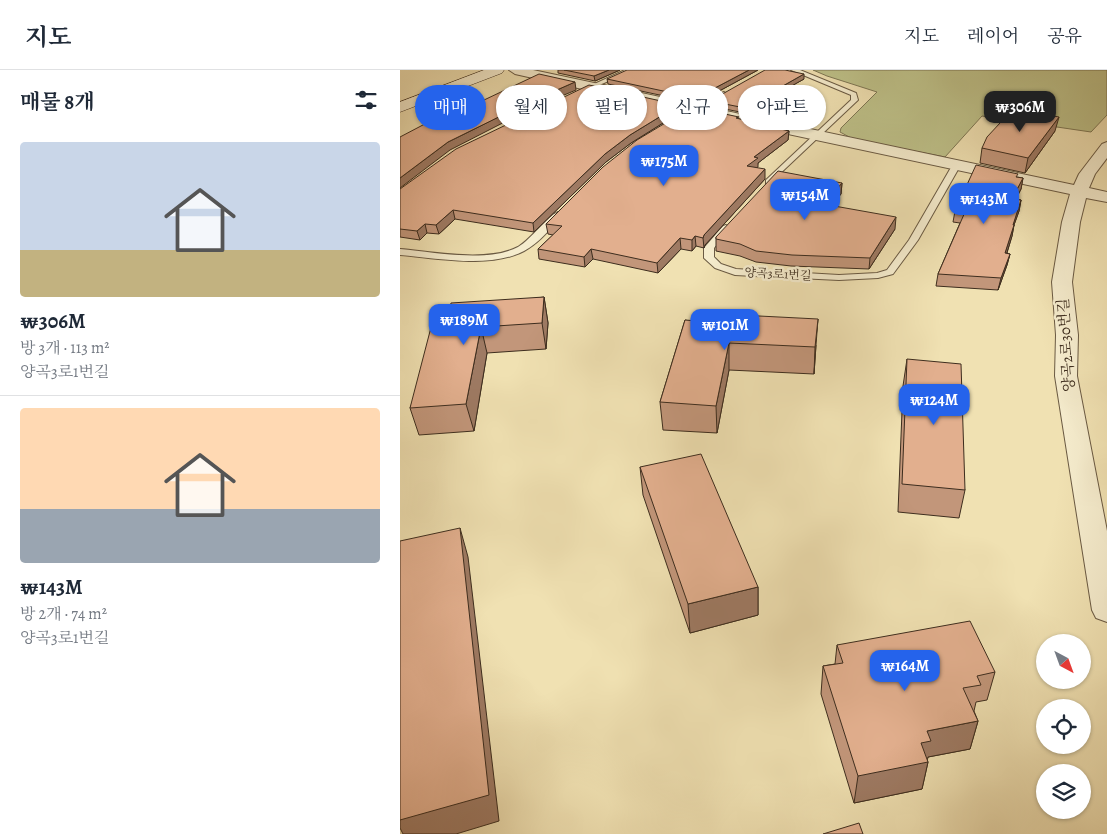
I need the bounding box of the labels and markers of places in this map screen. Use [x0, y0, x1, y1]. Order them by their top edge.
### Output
pin: ₩306M [985, 90, 1055, 133]
pin: ₩175M [629, 144, 699, 187]
pin: ₩154M [770, 178, 840, 221]
pin: ₩143M [949, 182, 1019, 225]
pin: ₩189M [429, 304, 499, 346]
pin: ₩101M [690, 308, 760, 351]
pin: ₩124M [899, 384, 969, 426]
pin: ₩164M [870, 650, 940, 692]

